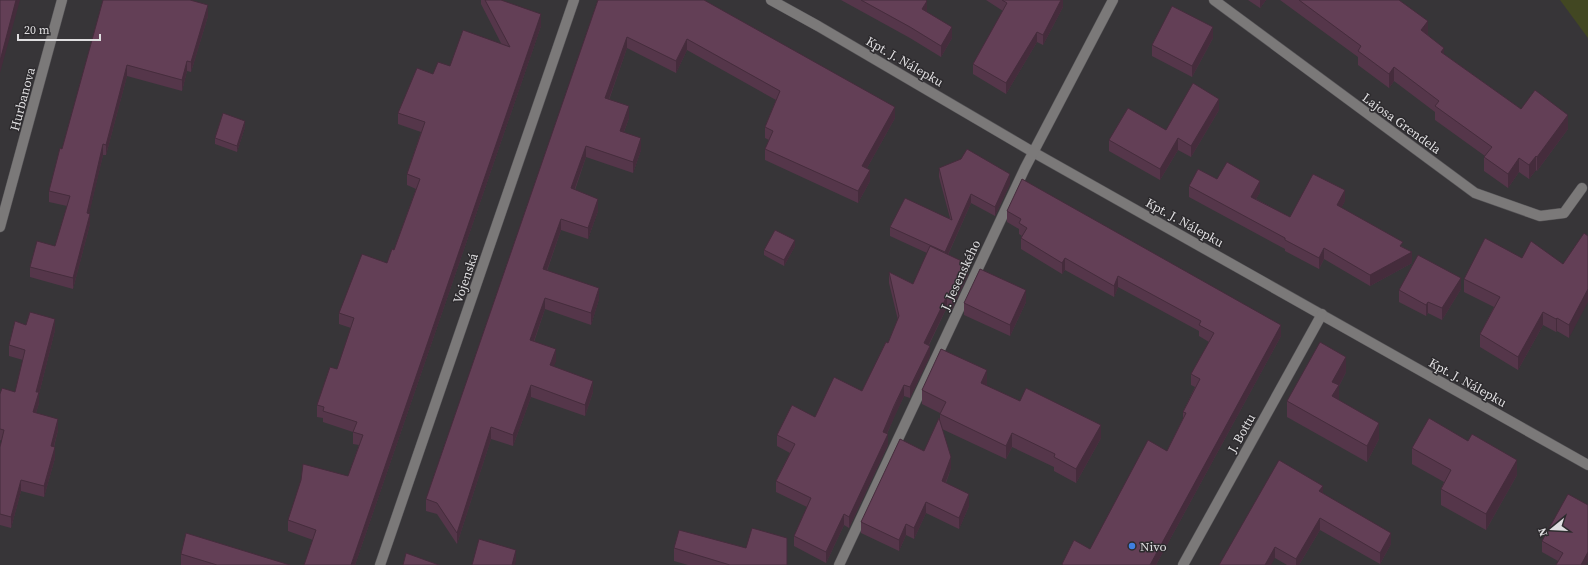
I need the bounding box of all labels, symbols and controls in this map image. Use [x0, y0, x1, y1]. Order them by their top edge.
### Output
scale bar [18, 16, 100, 42]
text: 20 m [24, 22, 50, 38]
street label: Kpt. J. Nálepku [863, 32, 947, 91]
street label: Hurbanova [6, 65, 39, 133]
street label: Lajosa Grendela [1359, 89, 1445, 158]
street label: Kpt. J. Nálepku [1143, 194, 1227, 251]
street label: J. Jesenského [936, 237, 984, 314]
street label: Vojenská [449, 250, 482, 306]
street label: Kpt. J. Nálepku [1426, 354, 1510, 411]
street label: J. Bottu [1223, 410, 1259, 457]
north arrow [1532, 509, 1572, 549]
text: N [1535, 526, 1551, 538]
place label: Nivo [1140, 538, 1167, 555]
marker: Nivo [1127, 541, 1137, 551]

